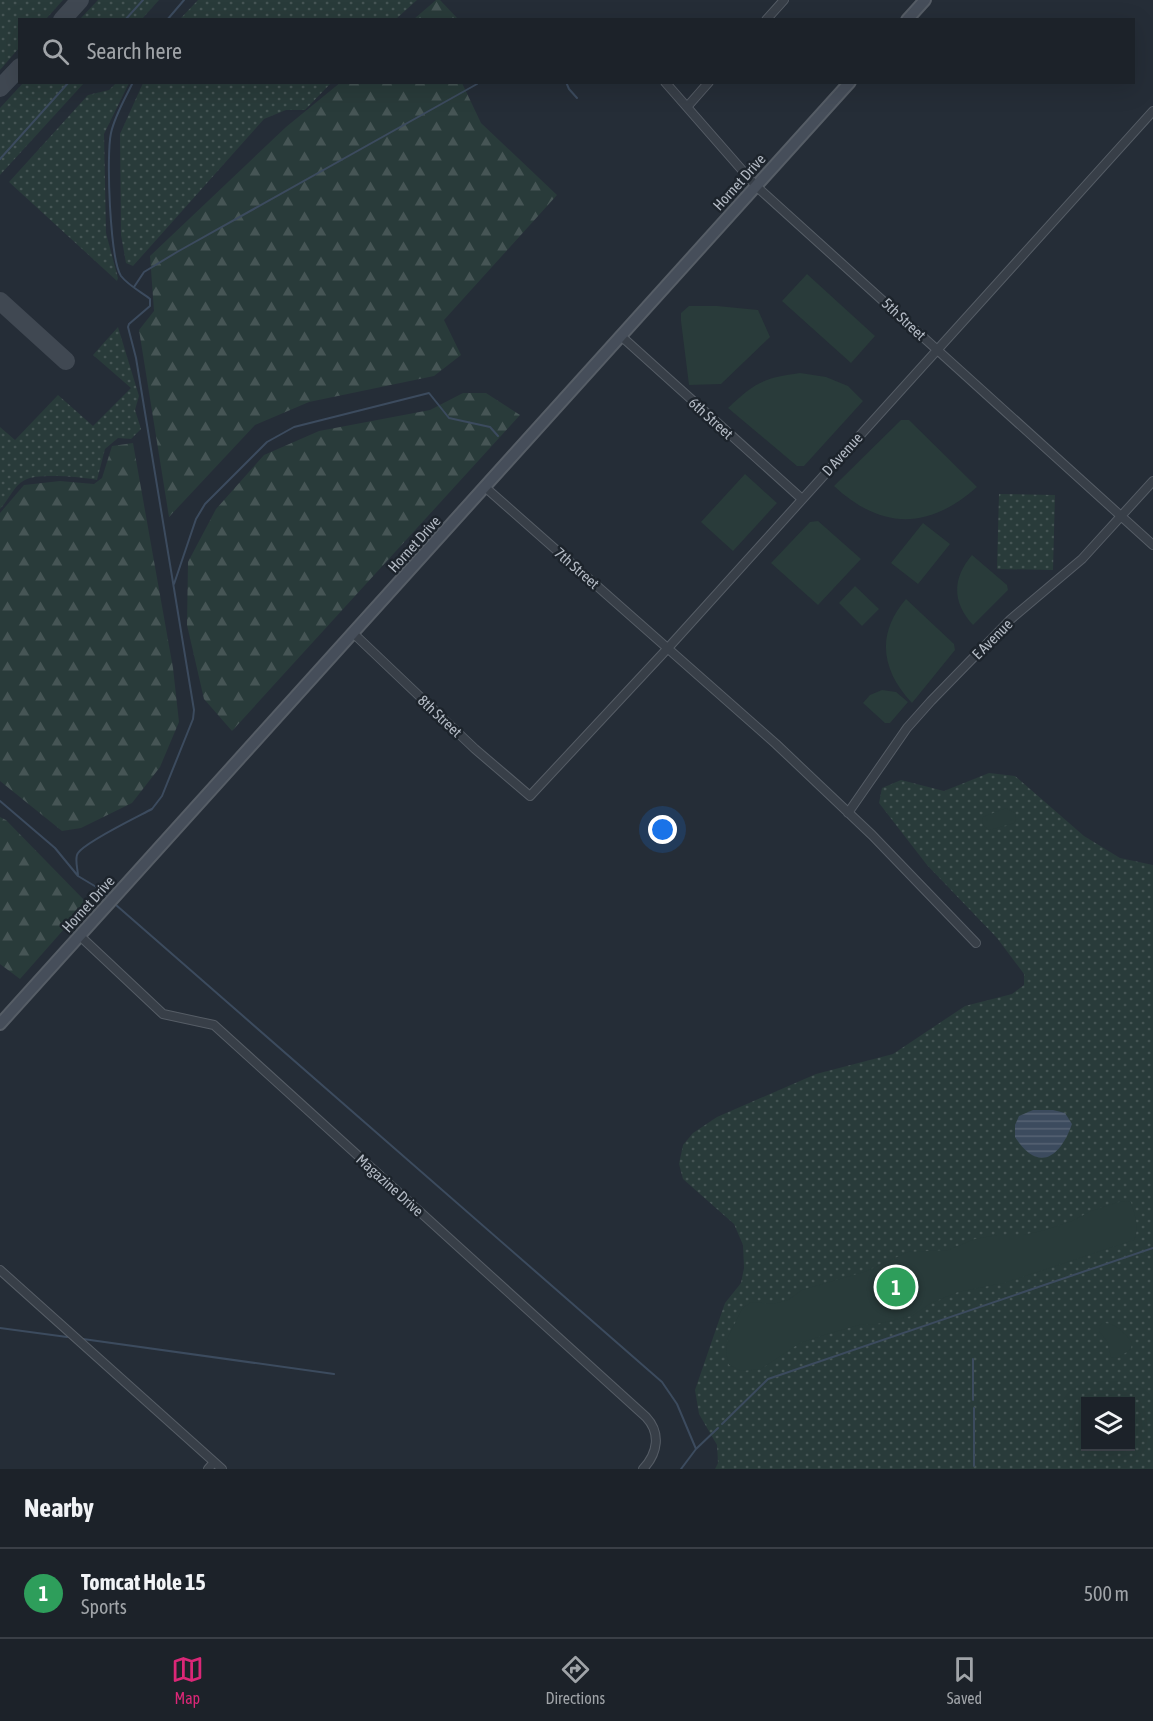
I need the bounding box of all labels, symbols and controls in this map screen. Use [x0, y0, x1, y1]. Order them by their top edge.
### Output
search box [18, 18, 1135, 84]
icon: search [39, 35, 72, 68]
text: Search here [87, 38, 182, 64]
street label: Hornet Drive [709, 150, 769, 214]
street label: 5th Street [879, 294, 929, 344]
street label: 6th Street [685, 394, 737, 442]
street label: D Avenue [818, 429, 866, 479]
street label: Hornet Drive [384, 512, 444, 576]
street label: 7th Street [551, 544, 603, 592]
street label: E Avenue [968, 615, 1016, 663]
street label: 8th Street [415, 691, 465, 741]
your location [648, 815, 677, 844]
street label: Hornet Drive [58, 872, 118, 936]
street label: Magazine Drive [353, 1150, 427, 1220]
pin: 1 [876, 1264, 916, 1310]
map controls [1081, 1397, 1135, 1451]
button: layers [1081, 1397, 1135, 1451]
text: Nearby [24, 1493, 94, 1523]
text: Tomcat Hole 15 [81, 1569, 206, 1595]
text: 1 [39, 1582, 48, 1605]
text: 500 m [1084, 1582, 1129, 1605]
text: Sports [81, 1595, 127, 1618]
tab: Map [171, 1653, 204, 1707]
tab: Directions [545, 1653, 605, 1707]
tab: Saved [947, 1653, 982, 1707]

